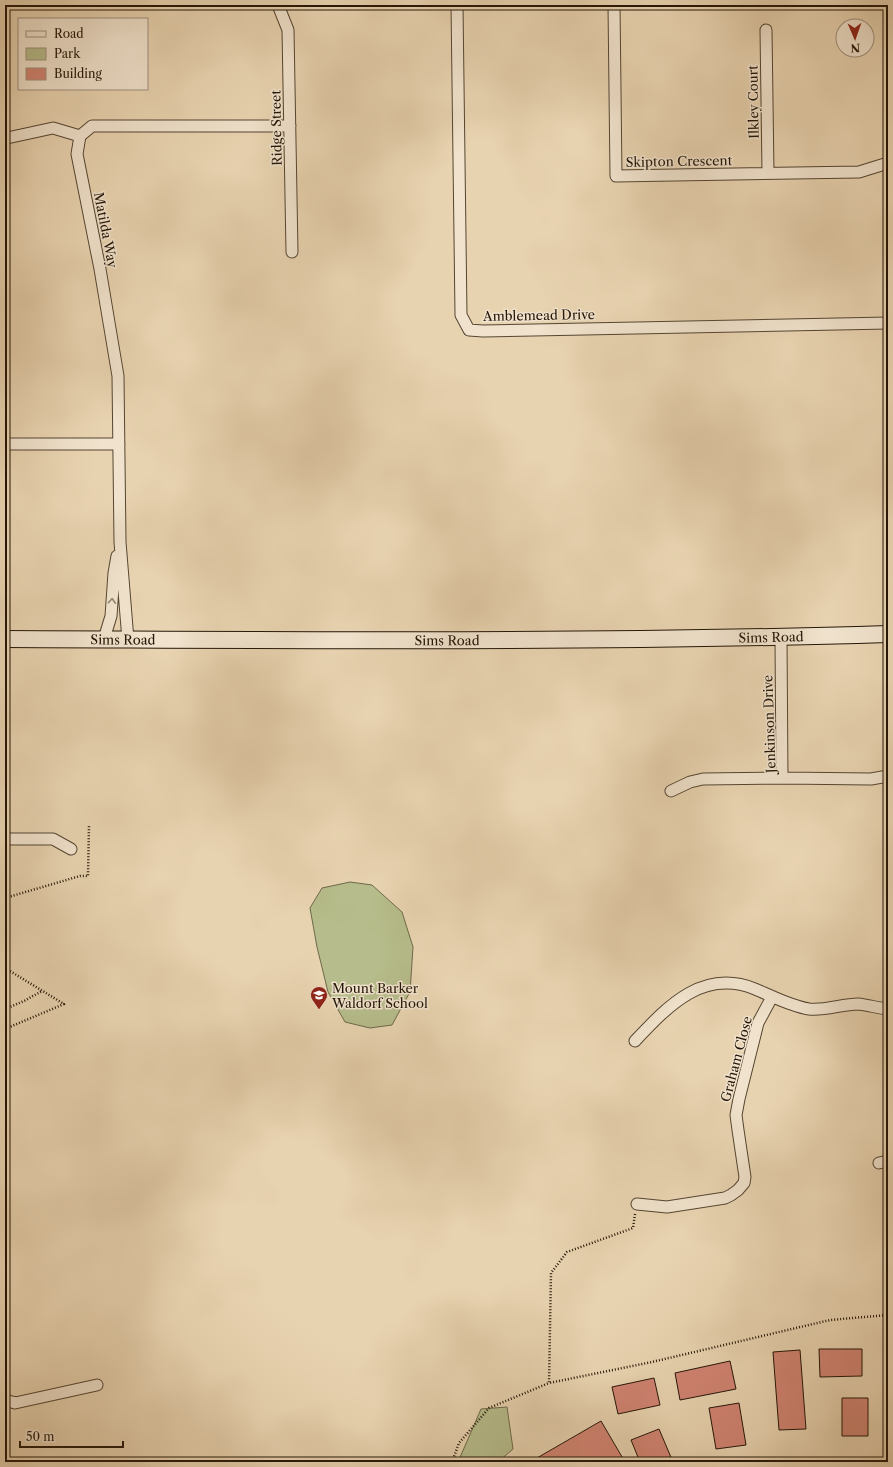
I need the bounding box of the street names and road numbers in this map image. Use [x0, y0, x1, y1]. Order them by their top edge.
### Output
street label: Ilkley Court [744, 65, 762, 139]
street label: Ridge Street [267, 90, 285, 166]
street label: Skipton Crescent [626, 152, 733, 170]
street label: Matilda Way [91, 191, 121, 270]
street label: Amblemead Drive [482, 306, 595, 324]
street label: Sims Road [738, 628, 804, 646]
street label: Sims Road [90, 631, 156, 648]
street label: Sims Road [414, 632, 480, 648]
street label: Jenkinson Drive [759, 675, 779, 775]
street label: Graham Close [717, 1014, 755, 1104]

